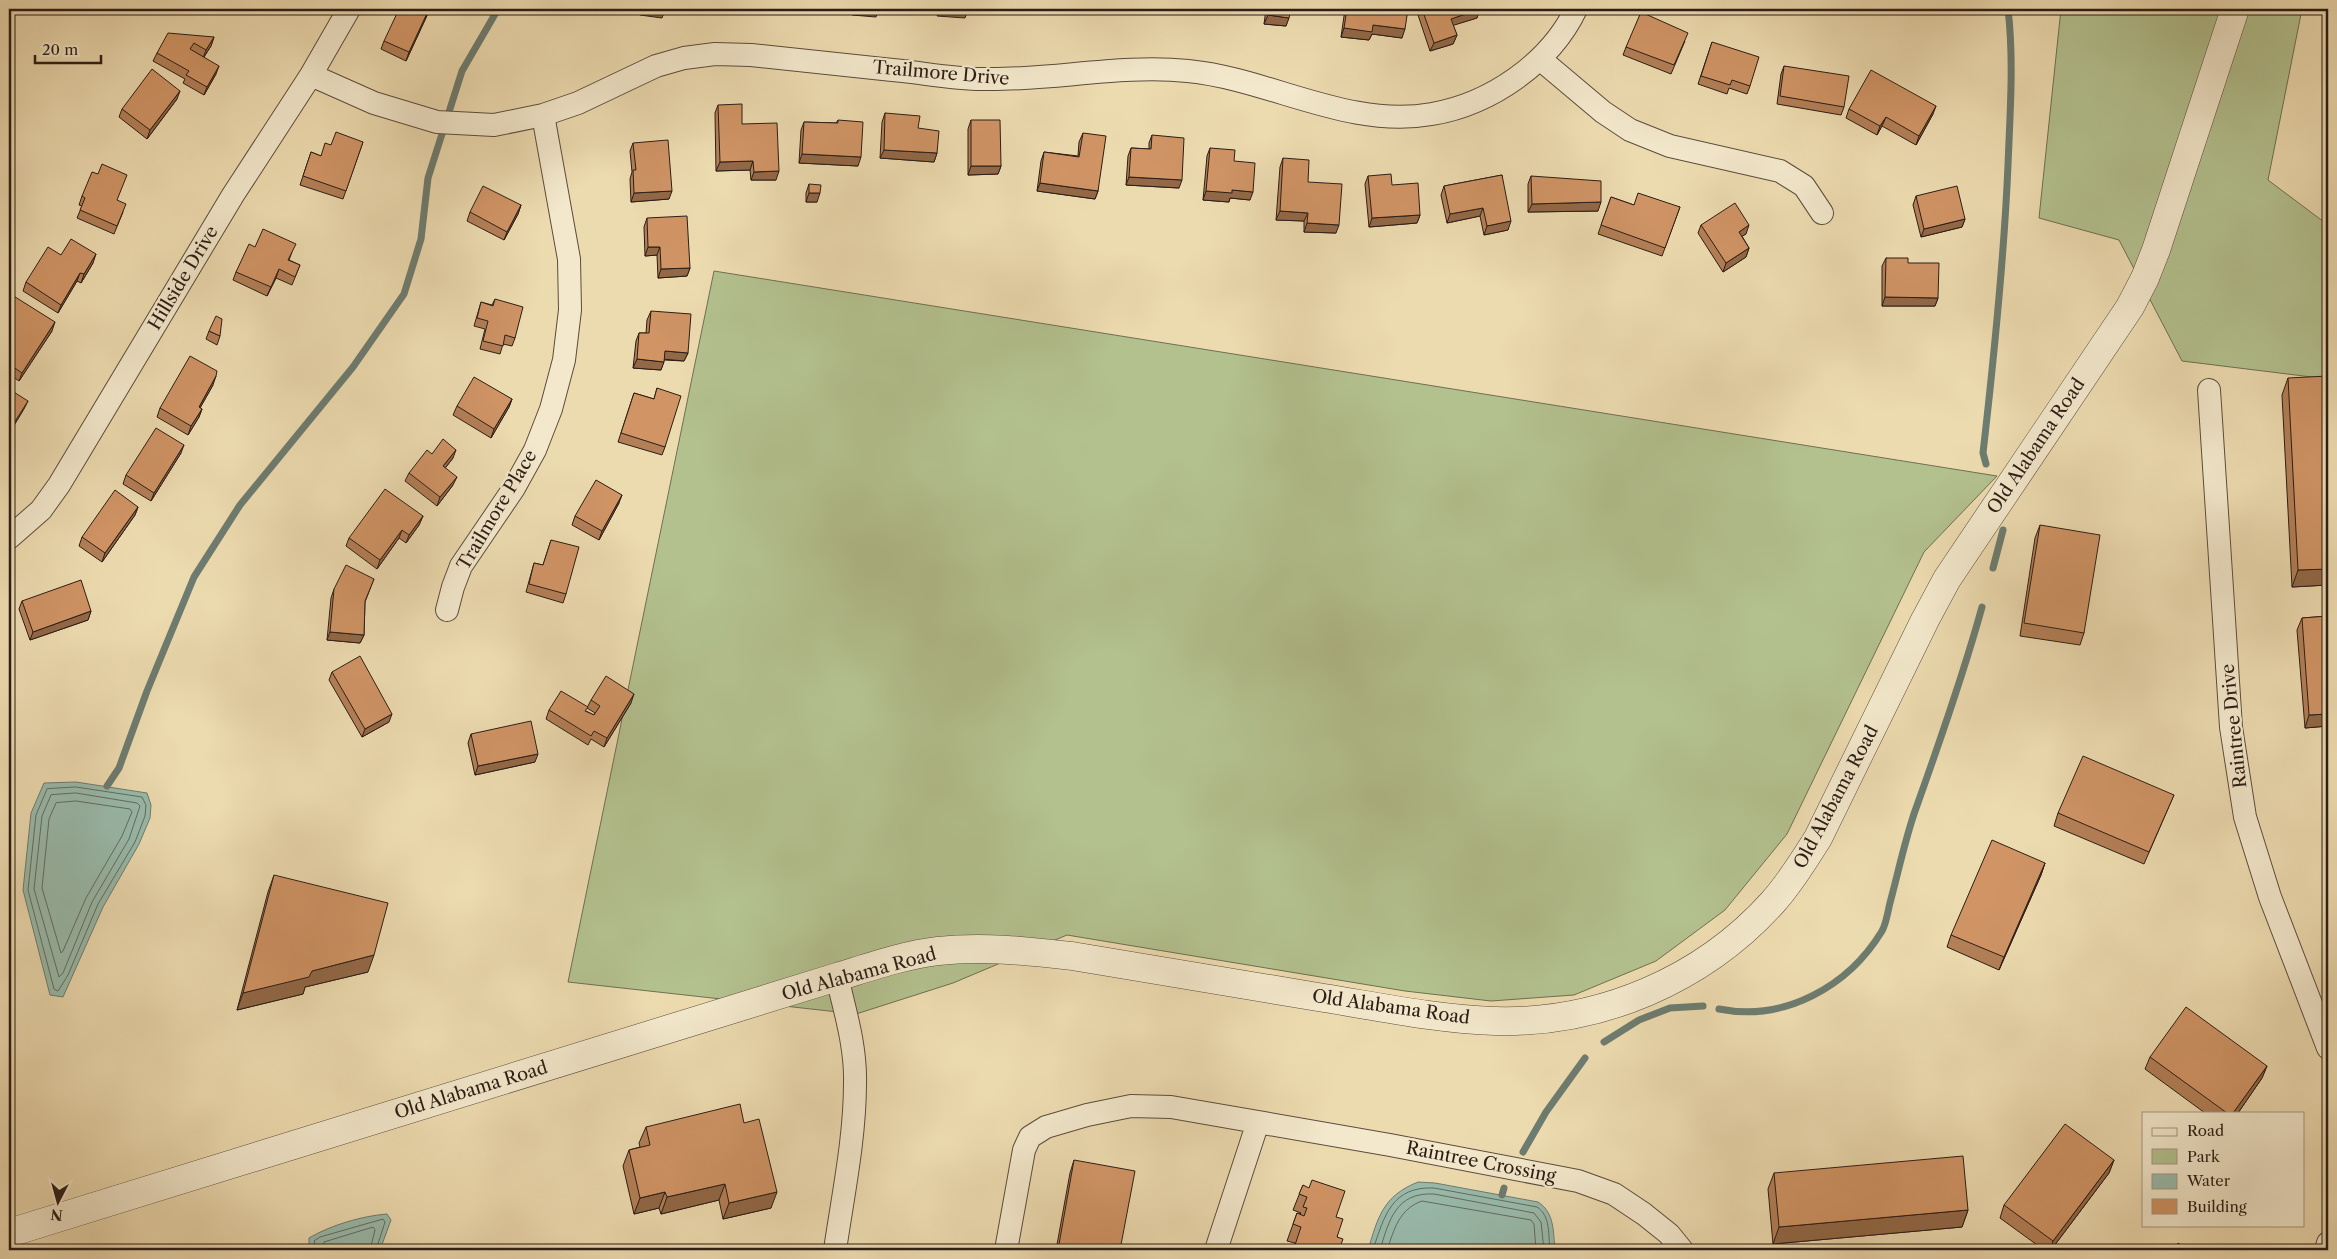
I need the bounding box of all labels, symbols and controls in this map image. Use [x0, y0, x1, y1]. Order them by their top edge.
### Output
scale bar [35, 32, 101, 64]
text: 20 m [42, 40, 78, 59]
street label: Trailmore Drive [872, 56, 1010, 90]
street label: Hillside Drive [143, 222, 223, 334]
street label: Old Alabama Road [1982, 374, 2090, 518]
street label: Trailmore Place [452, 446, 542, 574]
street label: Raintree Drive [2217, 663, 2251, 789]
street label: Old Alabama Road [1789, 722, 1883, 872]
street label: Old Alabama Road [779, 943, 939, 1005]
street label: Old Alabama Road [1311, 985, 1471, 1029]
street label: Old Alabama Road [392, 1056, 550, 1124]
legend [2142, 1112, 2304, 1226]
text: Road [2187, 1121, 2224, 1140]
street label: Raintree Crossing [1404, 1137, 1558, 1187]
text: Park [2187, 1147, 2221, 1166]
text: Water [2186, 1171, 2231, 1190]
north arrow [32, 1176, 82, 1226]
text: Building [2187, 1197, 2247, 1216]
text: N [50, 1205, 64, 1225]

